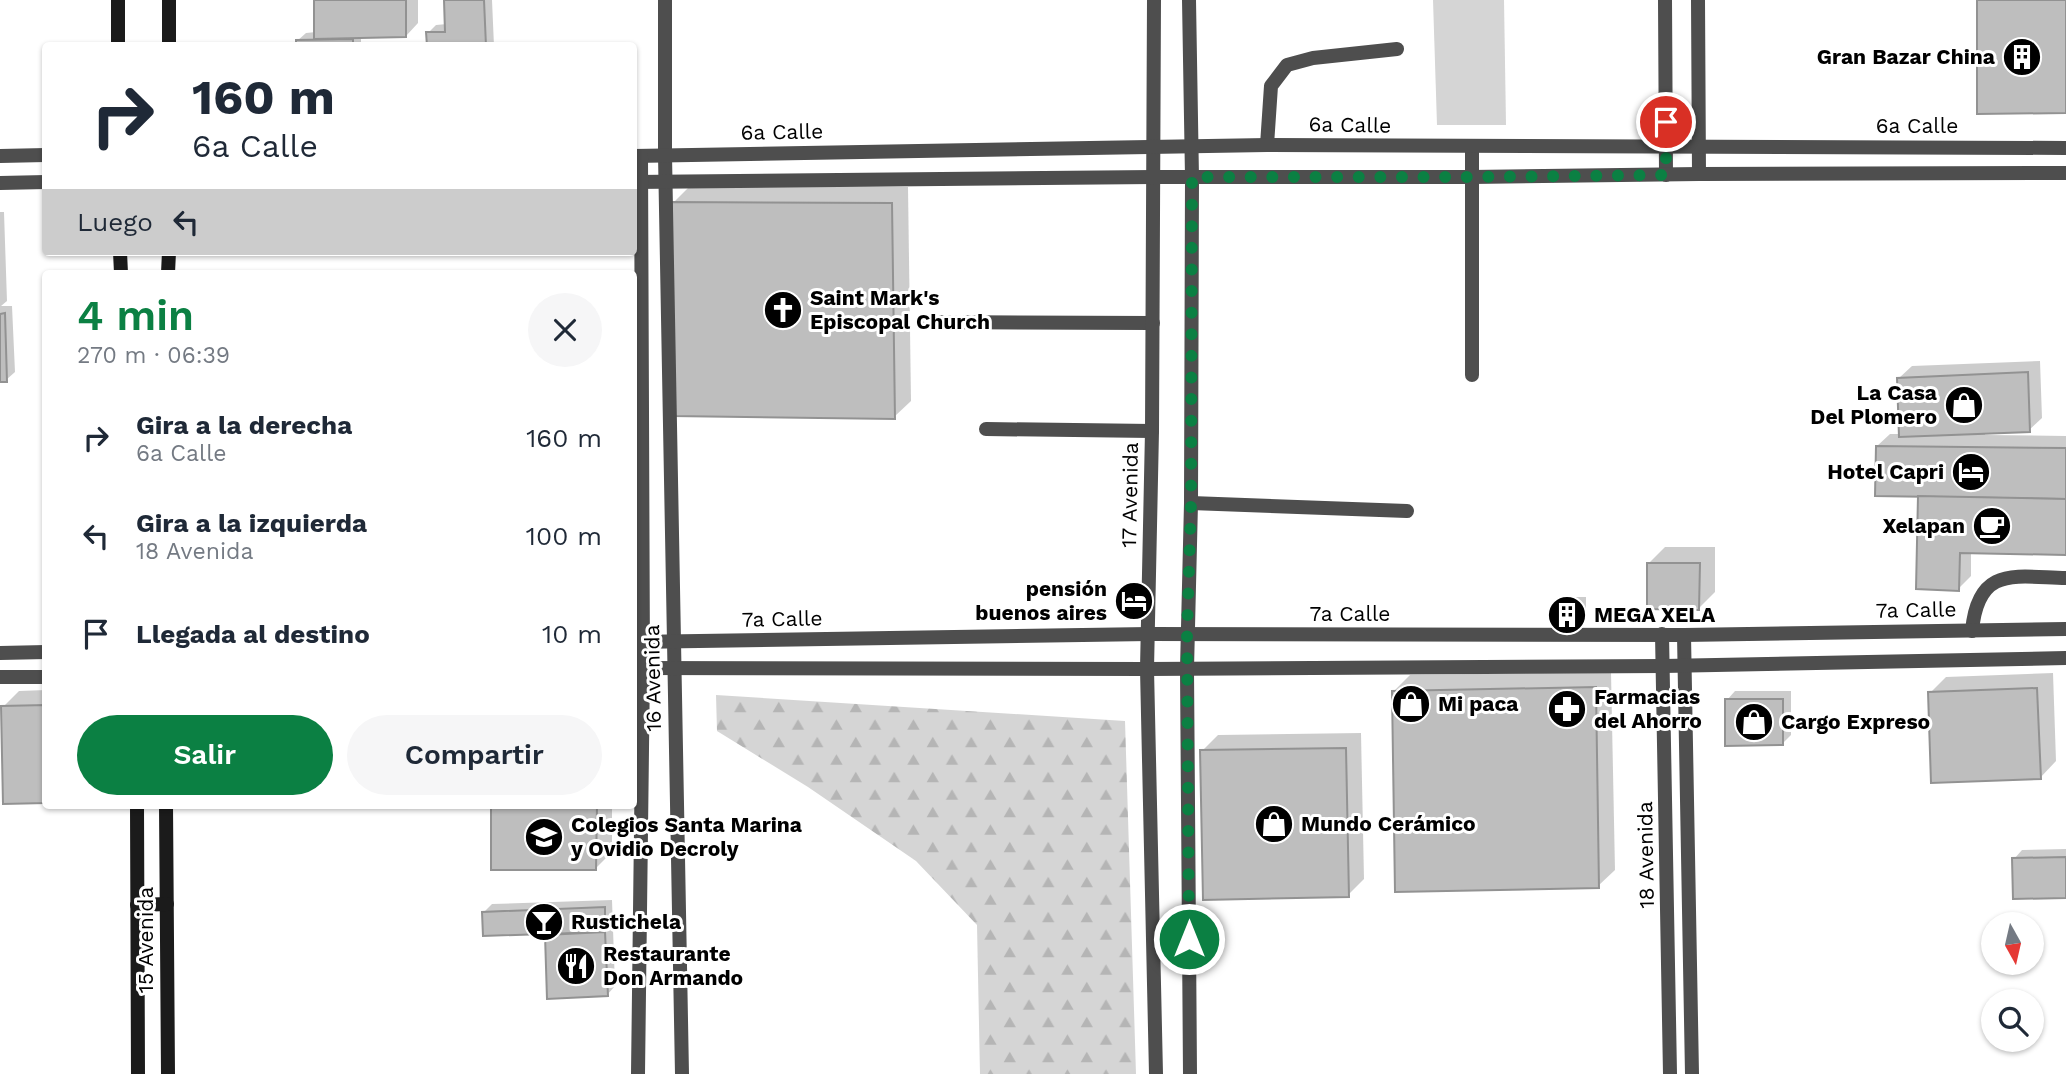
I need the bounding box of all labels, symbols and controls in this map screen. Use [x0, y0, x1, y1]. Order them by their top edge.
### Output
building icon: Gran Bazar China [2001, 36, 2043, 78]
place label: Gran Bazar China [1817, 44, 1996, 69]
text: 160 m [192, 68, 335, 126]
icon: right [77, 70, 168, 161]
pin [1636, 92, 1696, 152]
icon: arrive [1647, 103, 1685, 141]
street label: 6a Calle [1308, 111, 1392, 138]
street label: 6a Calle [1876, 113, 1958, 138]
street label: 6a Calle [740, 118, 824, 145]
text: 6a Calle [192, 127, 318, 165]
icon: left [167, 203, 205, 241]
text: Luego [77, 207, 153, 237]
place label: Saint Mark's Episcopal Church [810, 285, 990, 334]
church icon: Saint Mark's Episcopal Church [762, 289, 804, 331]
text: 4 min [77, 291, 194, 340]
button: close [528, 293, 602, 367]
text: 270 m · 06:39 [77, 342, 230, 369]
place label: La Casa Del Plomero [1810, 380, 1938, 429]
shop icon: La Casa Del Plomero [1943, 384, 1985, 426]
text: Gira a la derecha [136, 410, 352, 440]
icon: right [77, 419, 115, 457]
text: 160 m [526, 423, 602, 453]
text: 6a Calle [136, 440, 226, 467]
street label: 17 Avenida [1116, 442, 1143, 548]
hotel icon: Hotel Capri [1950, 451, 1992, 493]
place label: Hotel Capri [1827, 459, 1944, 484]
cafe icon: Xelapan [1971, 505, 2013, 547]
text: Gira a la izquierda [136, 508, 367, 538]
place label: Xelapan [1882, 513, 1965, 538]
icon: left [77, 517, 115, 555]
text: 100 m [526, 521, 602, 551]
text: 18 Avenida [136, 538, 254, 565]
place label: pensión buenos aires [975, 576, 1107, 625]
hotel icon: pensión buenos aires [1113, 580, 1155, 622]
building icon: MEGA XELA [1546, 594, 1588, 636]
street label: 7a Calle [1875, 596, 1957, 623]
street label: 7a Calle [1310, 601, 1390, 626]
place label: MEGA XELA [1594, 602, 1716, 627]
street label: 7a Calle [741, 605, 823, 632]
icon: arrive [77, 615, 115, 653]
text: Llegada al destino [136, 619, 370, 649]
text: 10 m [542, 619, 602, 649]
street label: 16 Avenida [639, 624, 666, 732]
shop icon: Mi paca [1390, 683, 1432, 725]
place label: Farmacias del Ahorro [1594, 684, 1702, 733]
pharmacy icon: Farmacias del Ahorro [1546, 688, 1588, 730]
place label: Mi paca [1438, 691, 1519, 716]
shop icon: Cargo Expreso [1733, 701, 1775, 743]
place label: Cargo Expreso [1781, 709, 1930, 734]
button: Salir [77, 715, 333, 795]
button: Compartir [347, 715, 602, 795]
street label: 18 Avenida [1632, 801, 1659, 909]
shop icon: Mundo Cerámico [1253, 803, 1295, 845]
place label: Mundo Cerámico [1301, 811, 1476, 836]
place label: Colegios Santa Marina y Ovidio Decroly [570, 812, 803, 861]
school or university icon: Colegios Santa Marina y Ovidio Decroly [523, 816, 565, 858]
street label: 15 Avenida [133, 887, 158, 993]
bar icon: Rustichela [523, 901, 565, 943]
position arrow [1152, 902, 1226, 976]
place label: Rustichela [571, 909, 682, 934]
north arrow [1981, 912, 2044, 975]
map controls [1981, 912, 2044, 1052]
place label: Restaurante Don Armando [603, 941, 743, 990]
restaurant icon: Restaurante Don Armando [555, 945, 597, 987]
button: search [1981, 989, 2044, 1052]

